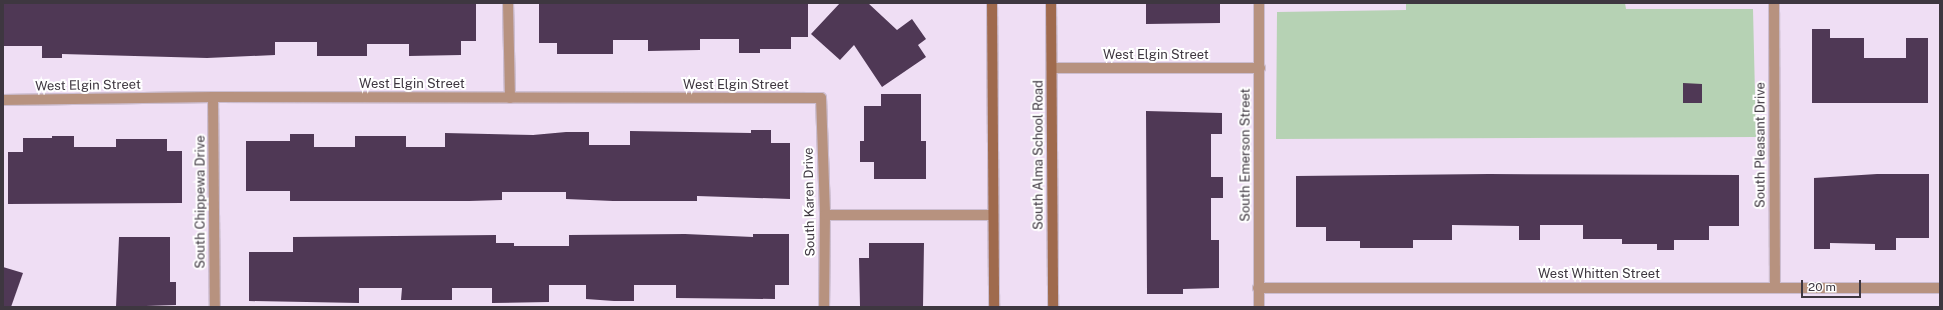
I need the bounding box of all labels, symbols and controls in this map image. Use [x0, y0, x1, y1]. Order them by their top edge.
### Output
street label: West Elgin Street [1103, 47, 1209, 63]
street label: West Elgin Street [359, 76, 465, 92]
street label: West Elgin Street [35, 77, 141, 95]
street label: West Elgin Street [683, 77, 789, 93]
street label: South Alma School Road [1031, 80, 1047, 230]
street label: South Pleasant Drive [1753, 82, 1769, 208]
street label: South Emerson Street [1238, 88, 1254, 222]
street label: South Chippewa Drive [193, 135, 209, 269]
street label: South Karen Drive [801, 147, 819, 257]
street label: West Whitten Street [1538, 266, 1660, 282]
scale bar [1803, 272, 1863, 298]
text: 20 m [1808, 280, 1836, 294]

